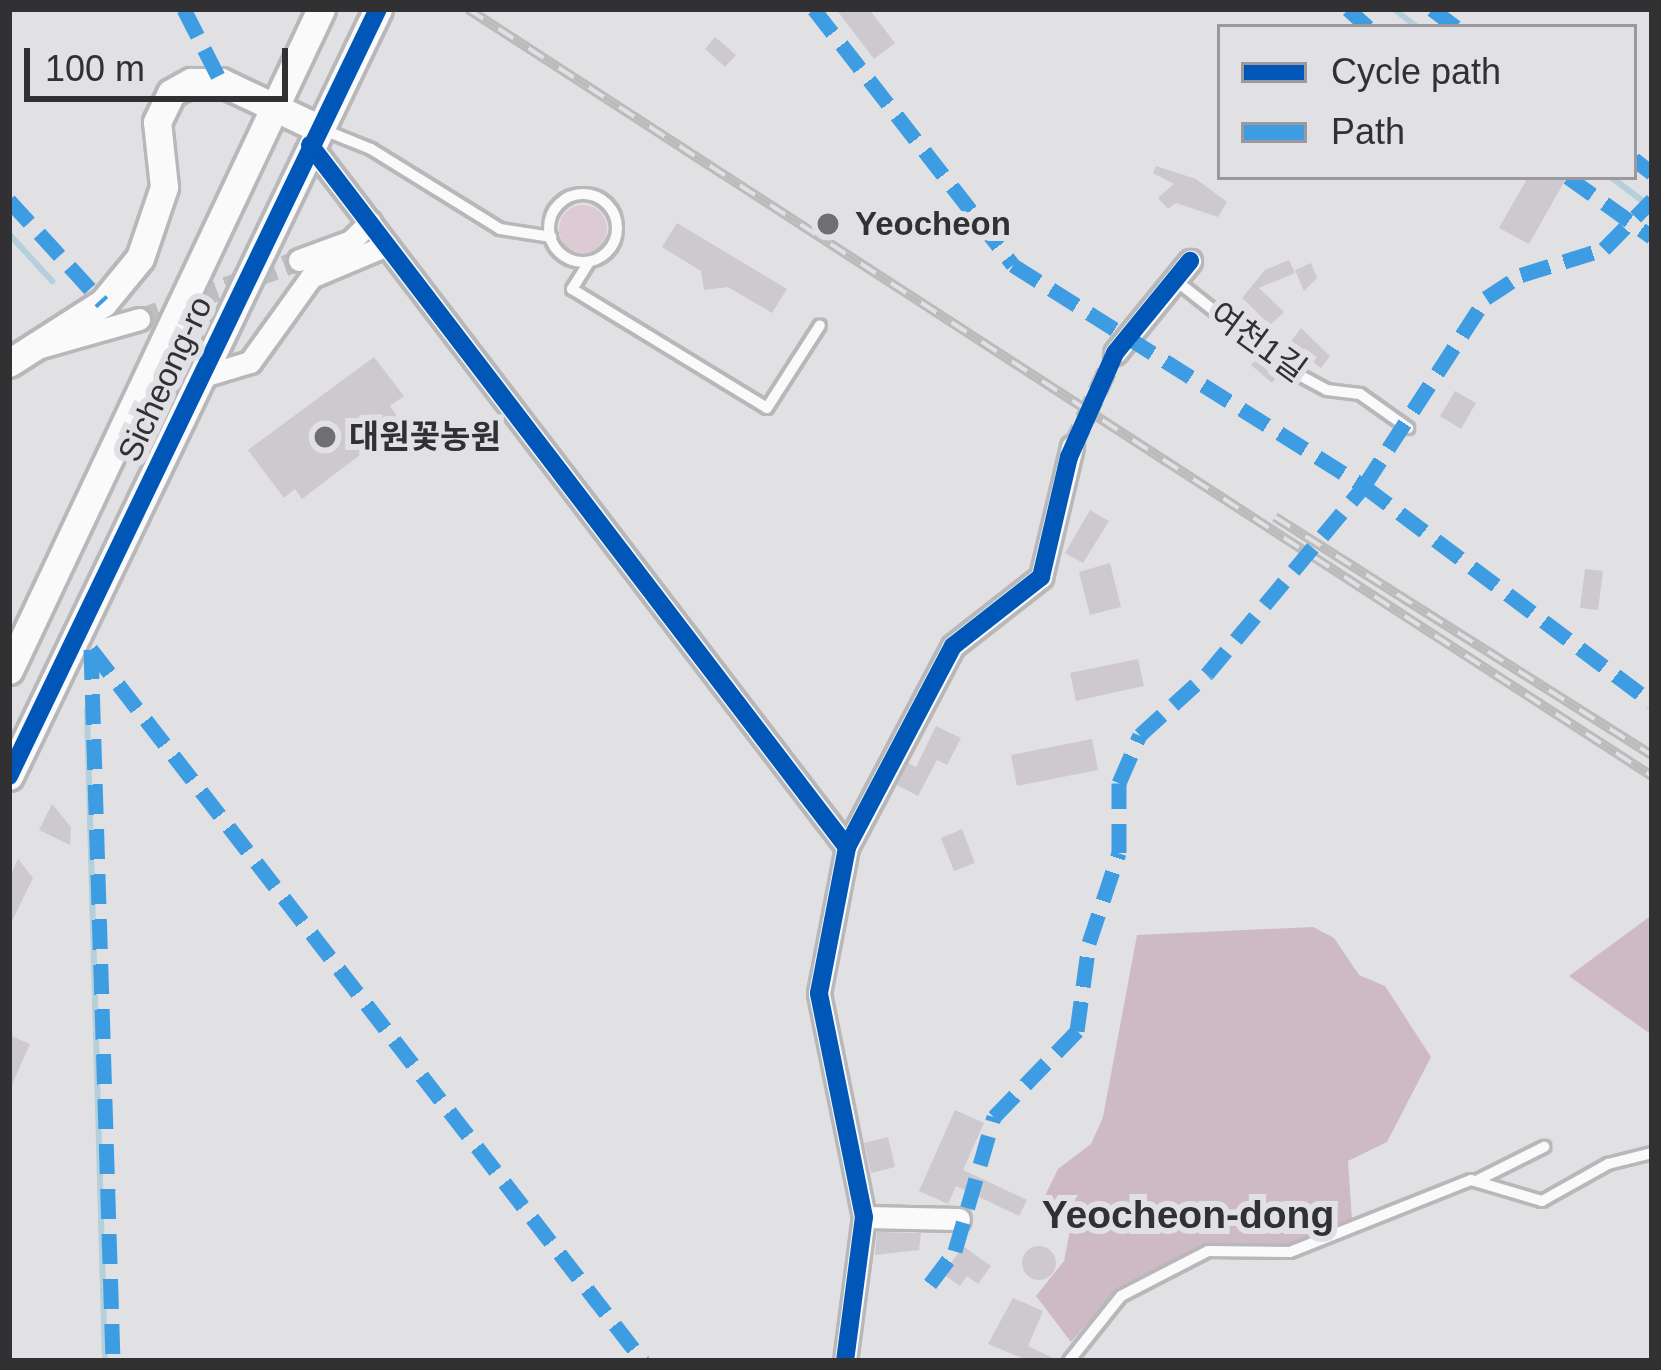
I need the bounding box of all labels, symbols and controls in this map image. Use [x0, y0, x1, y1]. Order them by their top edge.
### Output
scale bar [30, 24, 294, 98]
legend [1217, 24, 1637, 180]
text: 100 m [45, 48, 145, 89]
text: Cycle path [1331, 51, 1501, 92]
text: Path [1331, 111, 1405, 152]
place label: Yeocheon [855, 204, 1011, 244]
marker: Yeocheon [812, 208, 844, 240]
street label: Sicheong-ro [109, 290, 221, 468]
street label: 여천1길 [1202, 294, 1314, 390]
place label: 대원꽃농원 [349, 417, 501, 457]
marker: 대원꽃농원 [312, 424, 338, 450]
district label: Yeocheon-dong [1042, 1192, 1334, 1238]

